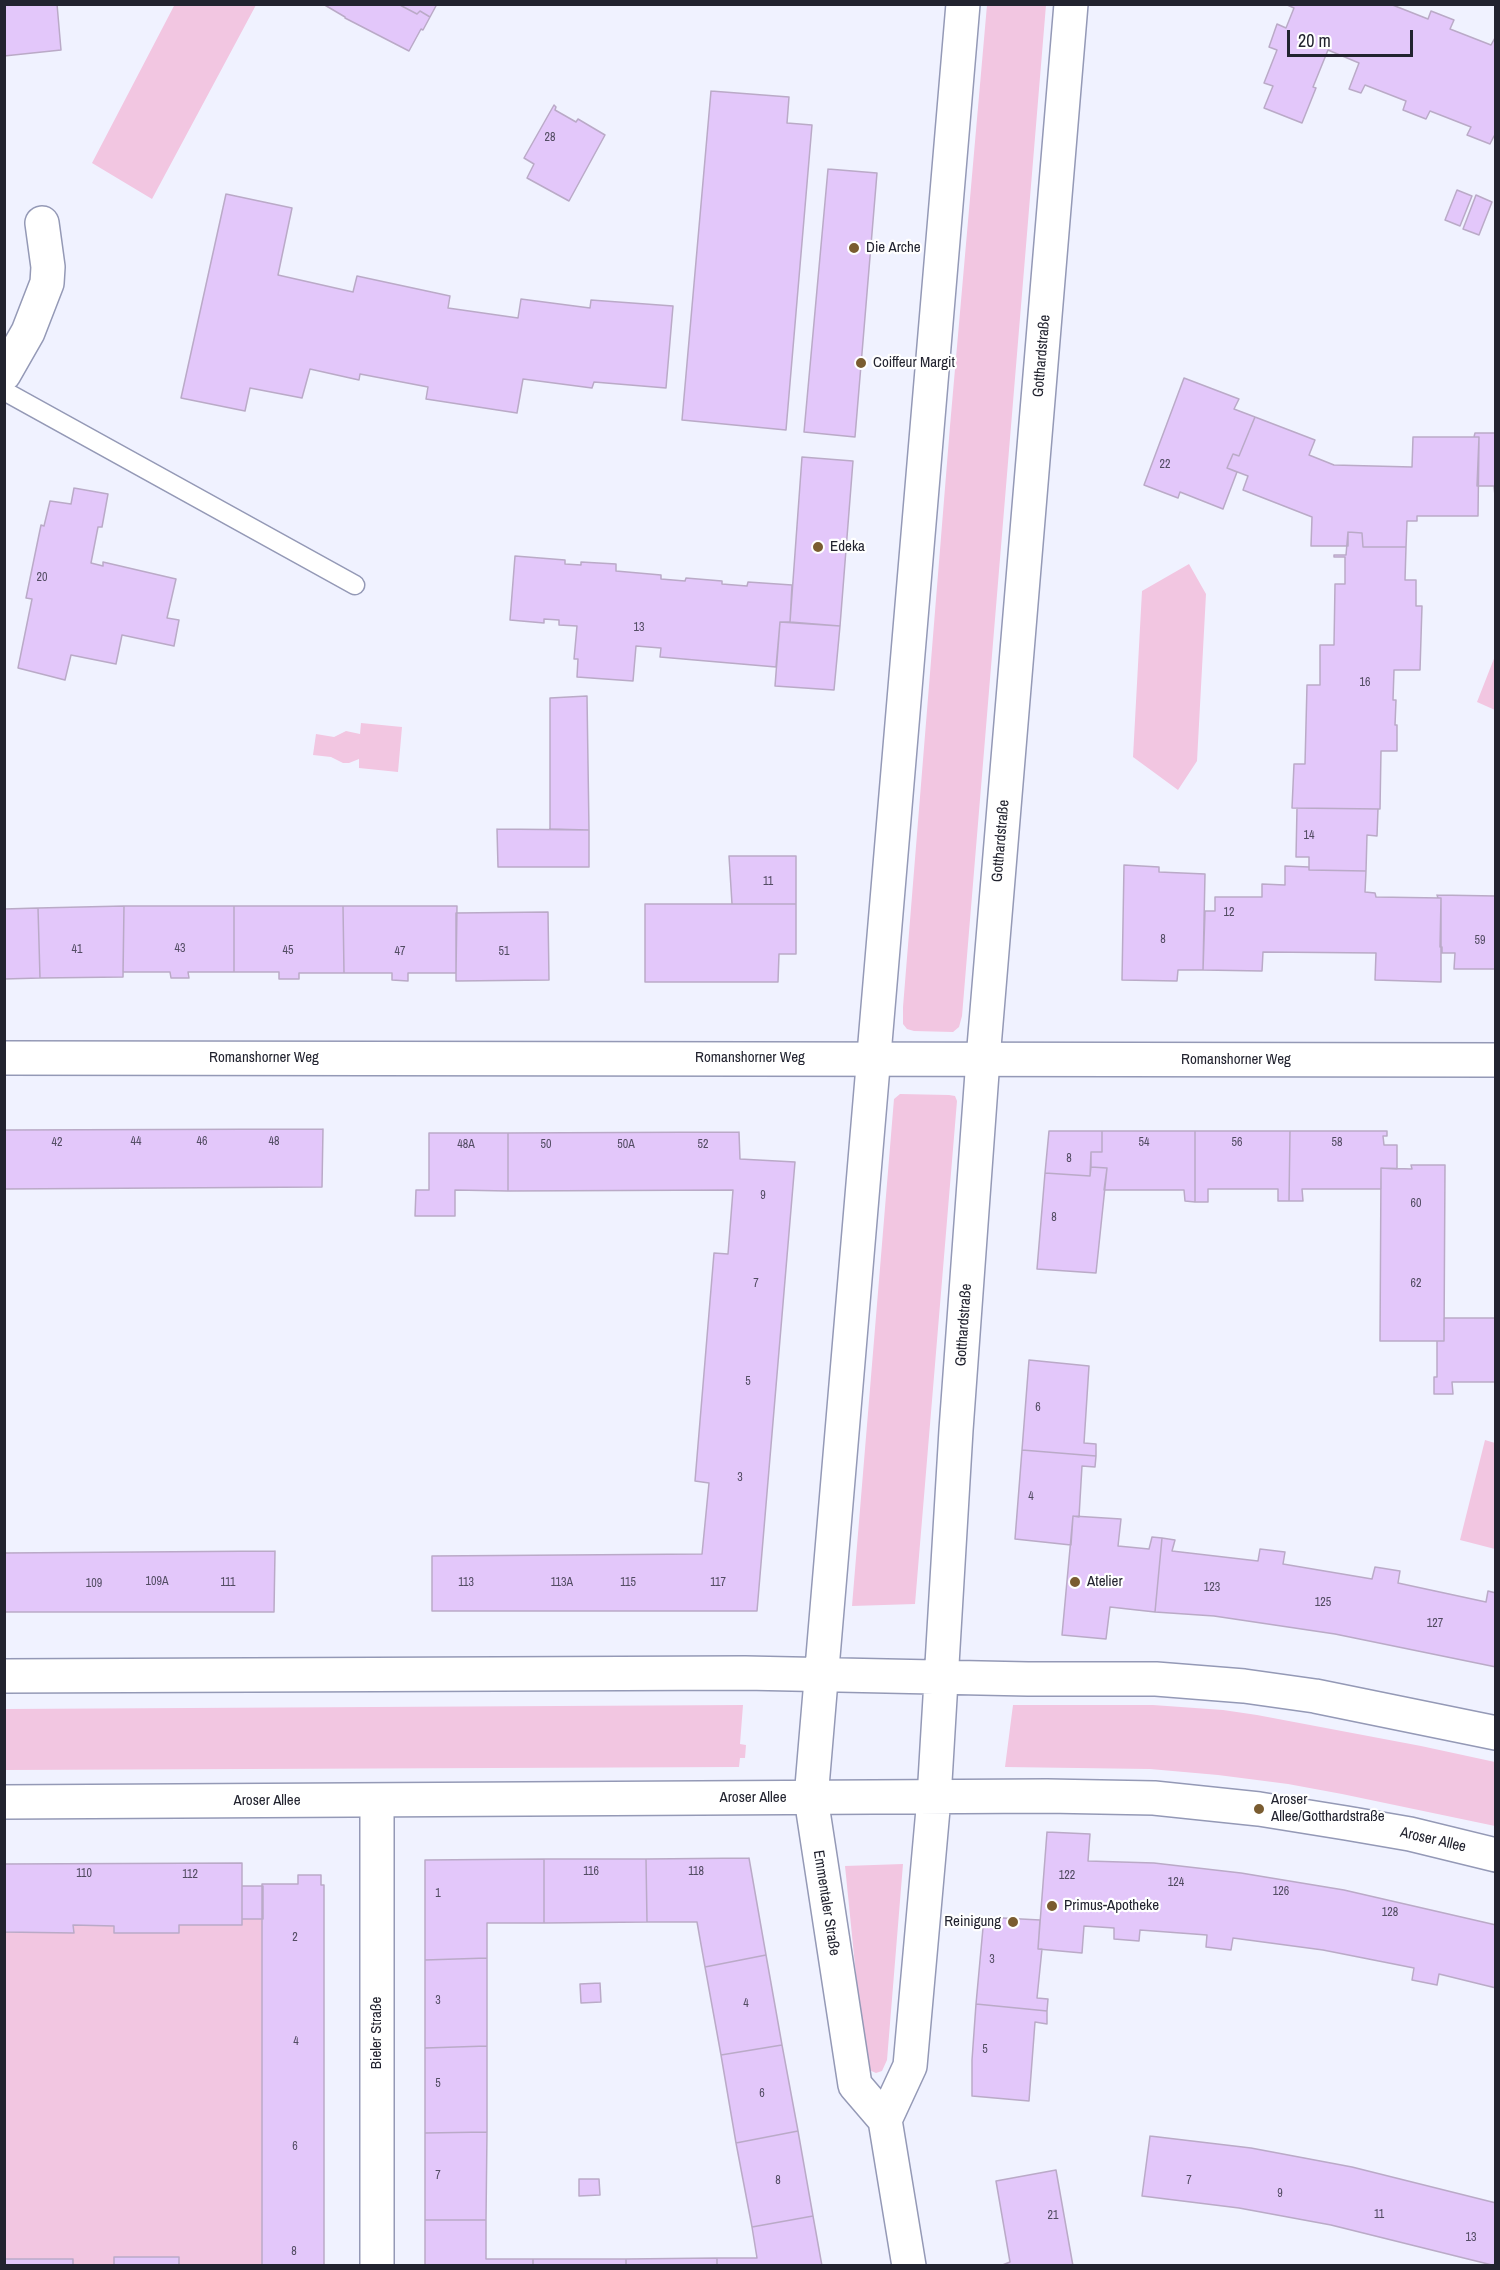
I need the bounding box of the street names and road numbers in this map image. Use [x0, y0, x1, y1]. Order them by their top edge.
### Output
street label: Gotthardstraße [1029, 314, 1055, 398]
street label: Gotthardstraße [988, 799, 1014, 883]
street label: Romanshorner Weg [209, 1049, 319, 1067]
street label: Romanshorner Weg [695, 1049, 805, 1067]
street label: Romanshorner Weg [1181, 1051, 1291, 1069]
street label: Gotthardstraße [952, 1283, 976, 1367]
street label: Aroser Allee [720, 1789, 786, 1807]
street label: Aroser Allee [234, 1792, 300, 1810]
street label: Aroser Allee [1398, 1824, 1468, 1856]
street label: Emmentaler Straße [809, 1849, 843, 1957]
street label: Bieler Straße [368, 1997, 386, 2069]

